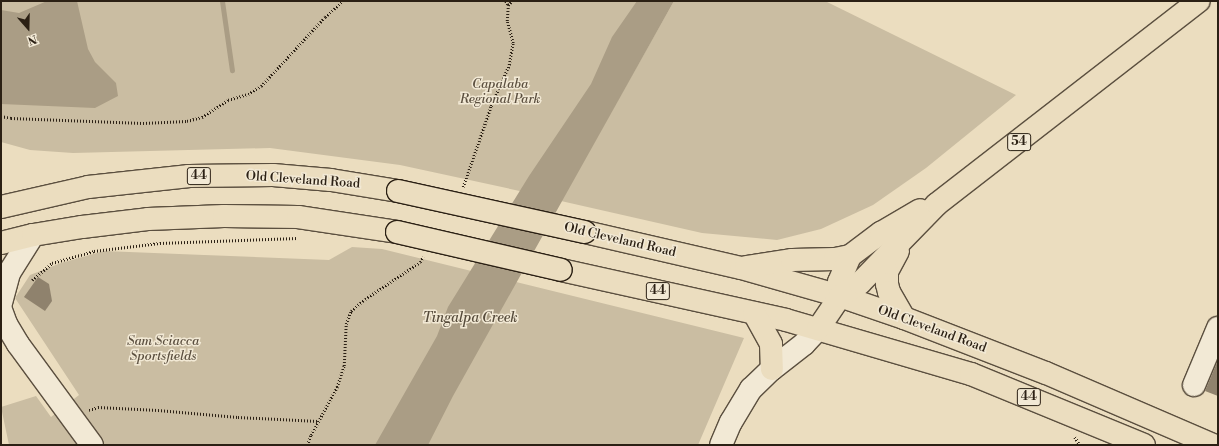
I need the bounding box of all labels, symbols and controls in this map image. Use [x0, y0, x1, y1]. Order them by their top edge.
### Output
north arrow [8, 8, 48, 48]
text: N [26, 31, 39, 47]
park label: Capalaba Regional Park [460, 77, 540, 108]
road number: 54 [1007, 132, 1031, 152]
road number: 44 [186, 166, 212, 186]
street label: Old Cleveland Road [245, 168, 361, 192]
street label: Old Cleveland Road [562, 220, 678, 260]
road number: 44 [645, 281, 671, 301]
street label: Old Cleveland Road [875, 302, 989, 356]
water label: Tingalpa Creek [422, 310, 518, 326]
park label: Sam Sciacca Sportsfields [127, 334, 199, 365]
road number: 44 [1016, 387, 1042, 407]

